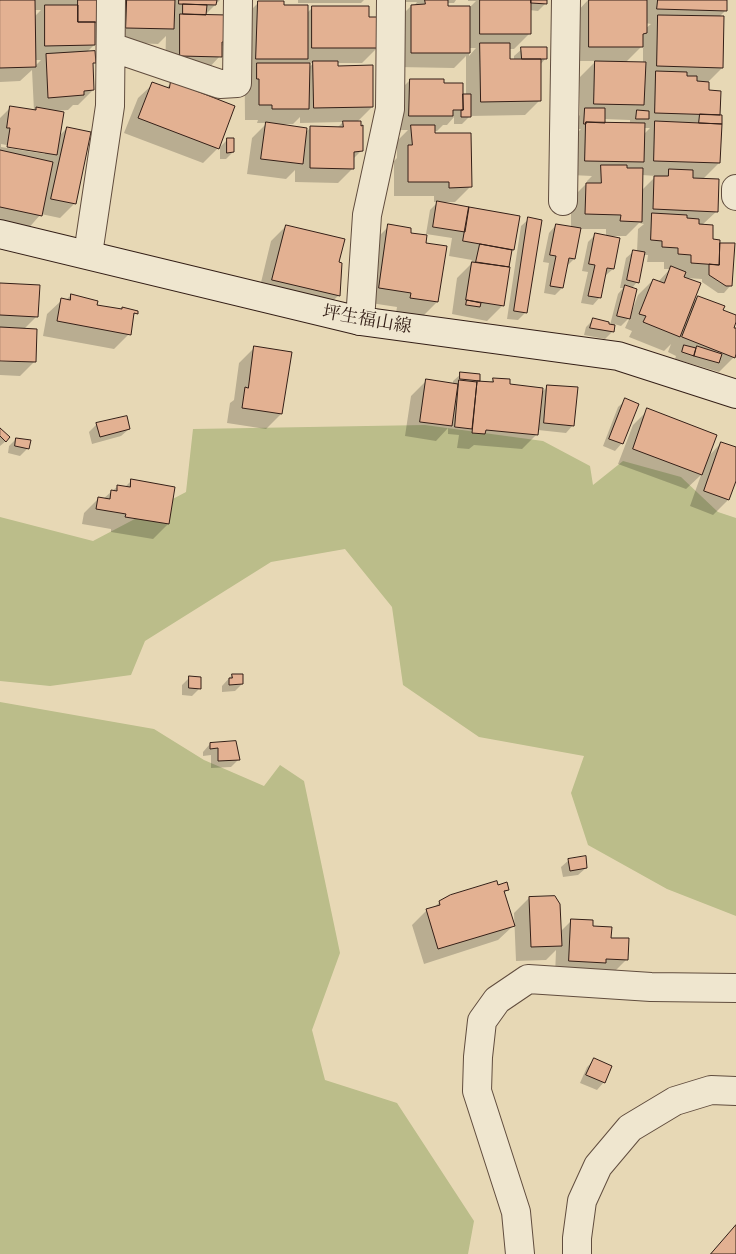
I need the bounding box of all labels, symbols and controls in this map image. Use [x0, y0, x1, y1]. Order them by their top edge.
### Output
street label: 坪生福山線 [321, 302, 413, 338]

